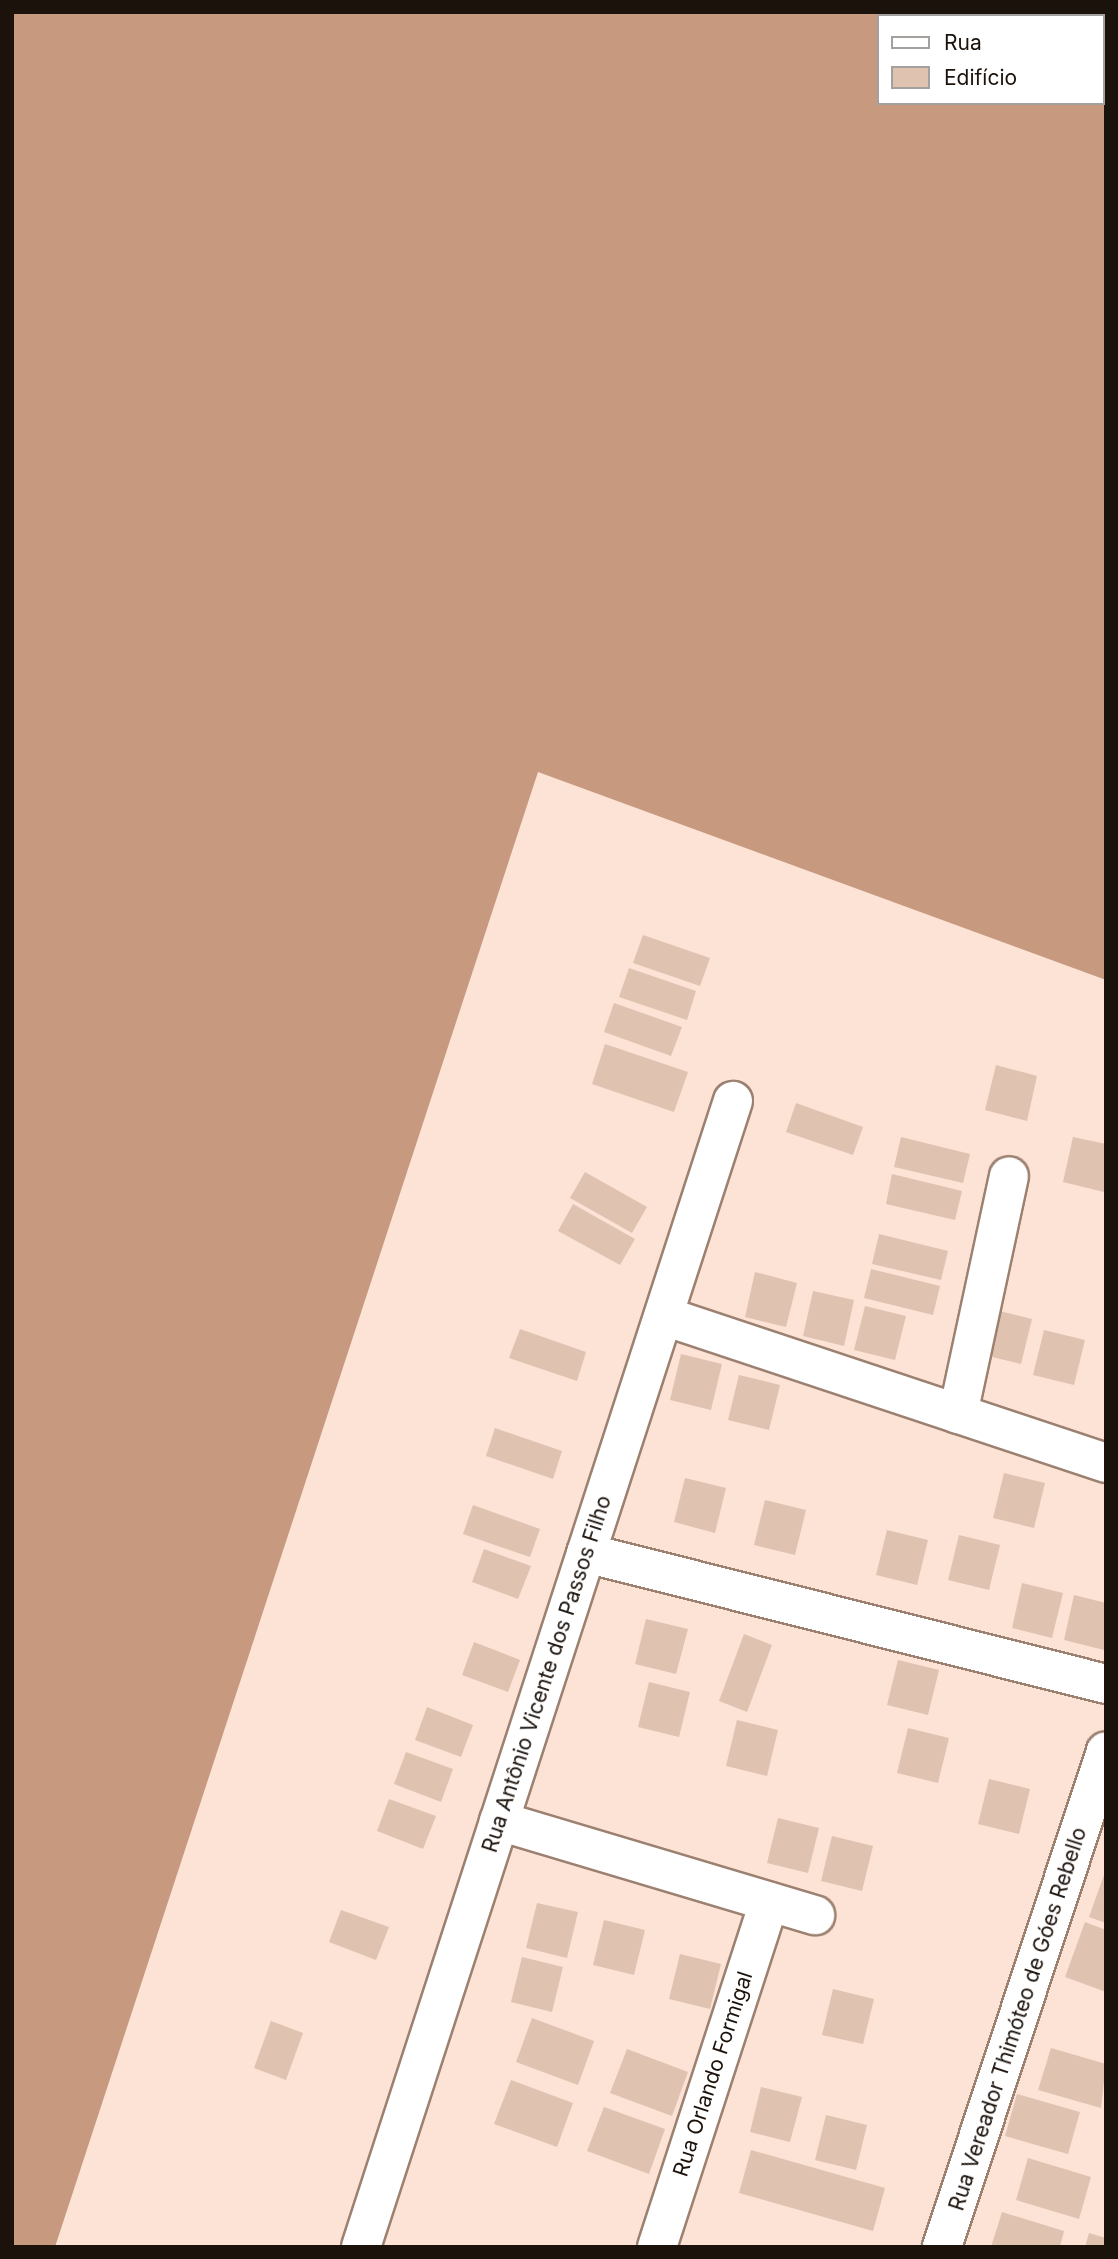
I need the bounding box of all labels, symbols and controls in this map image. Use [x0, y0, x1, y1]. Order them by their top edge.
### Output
legend [876, 14, 1104, 105]
text: Rua [944, 30, 982, 55]
text: Edifício [944, 65, 1017, 90]
street label: Rua Antônio Vicente dos Passos Filho [477, 1492, 617, 1856]
street label: Rua Vereador Thimóteo de Góes Rebello [944, 1824, 1092, 2214]
street label: Rua Orlando Formigal [668, 1968, 758, 2180]

